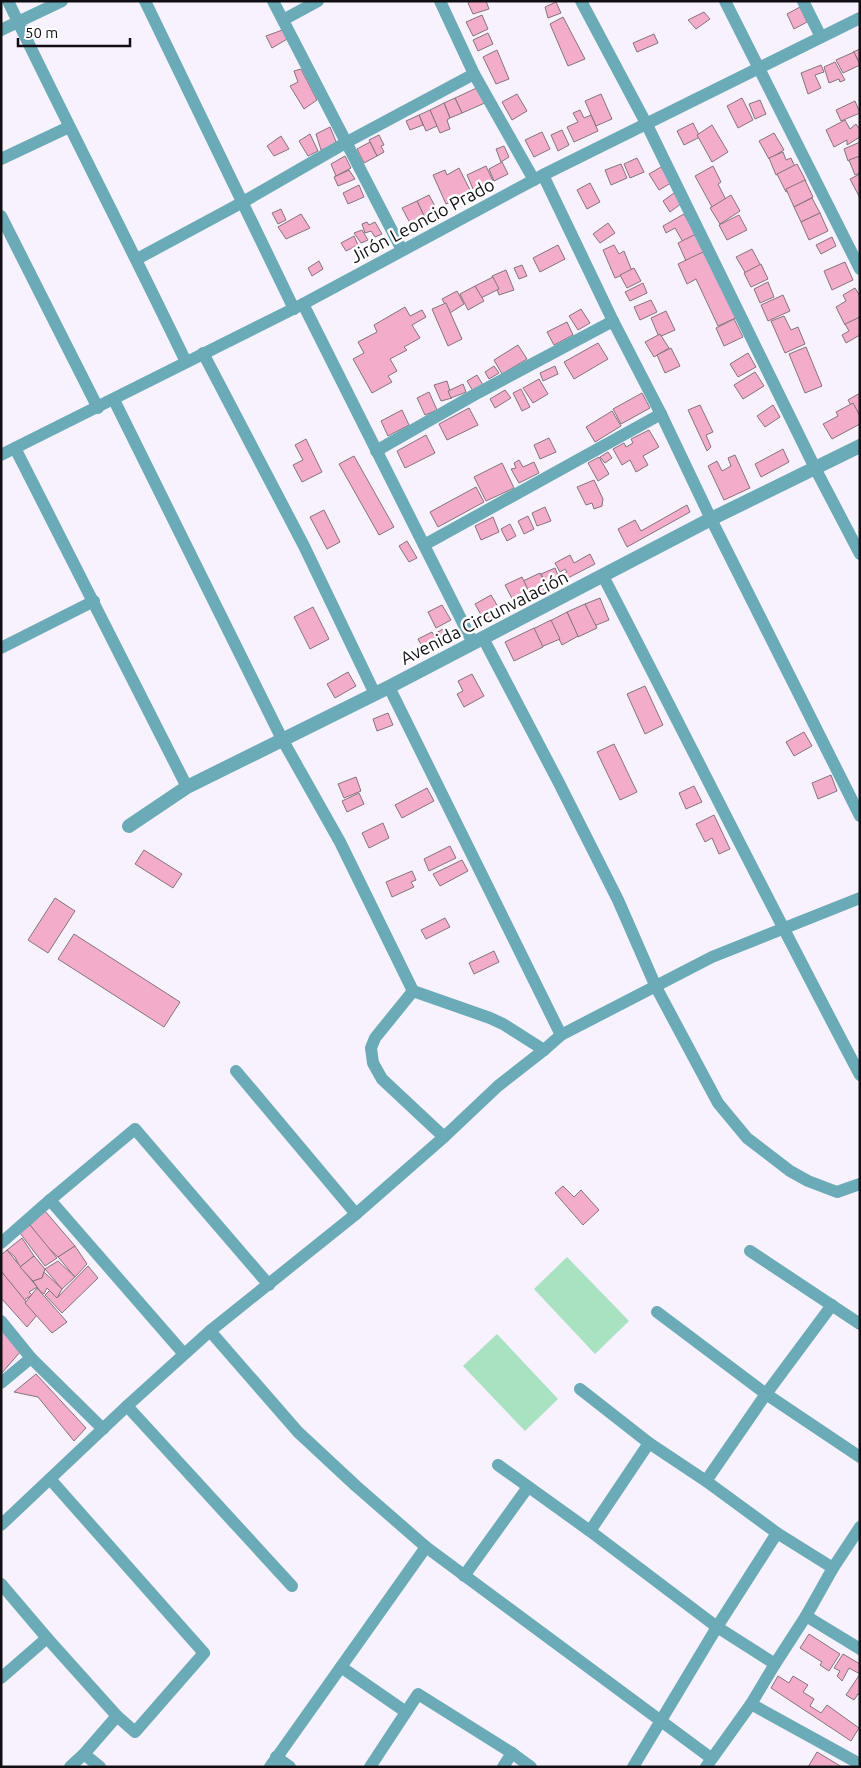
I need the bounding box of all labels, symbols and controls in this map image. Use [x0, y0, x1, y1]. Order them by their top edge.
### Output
scale bar [18, 15, 130, 47]
text: 50 m [25, 24, 58, 41]
street label: Jirón Leoncio Prado [347, 174, 497, 266]
street label: Avenida Circunvalación [397, 566, 571, 668]

